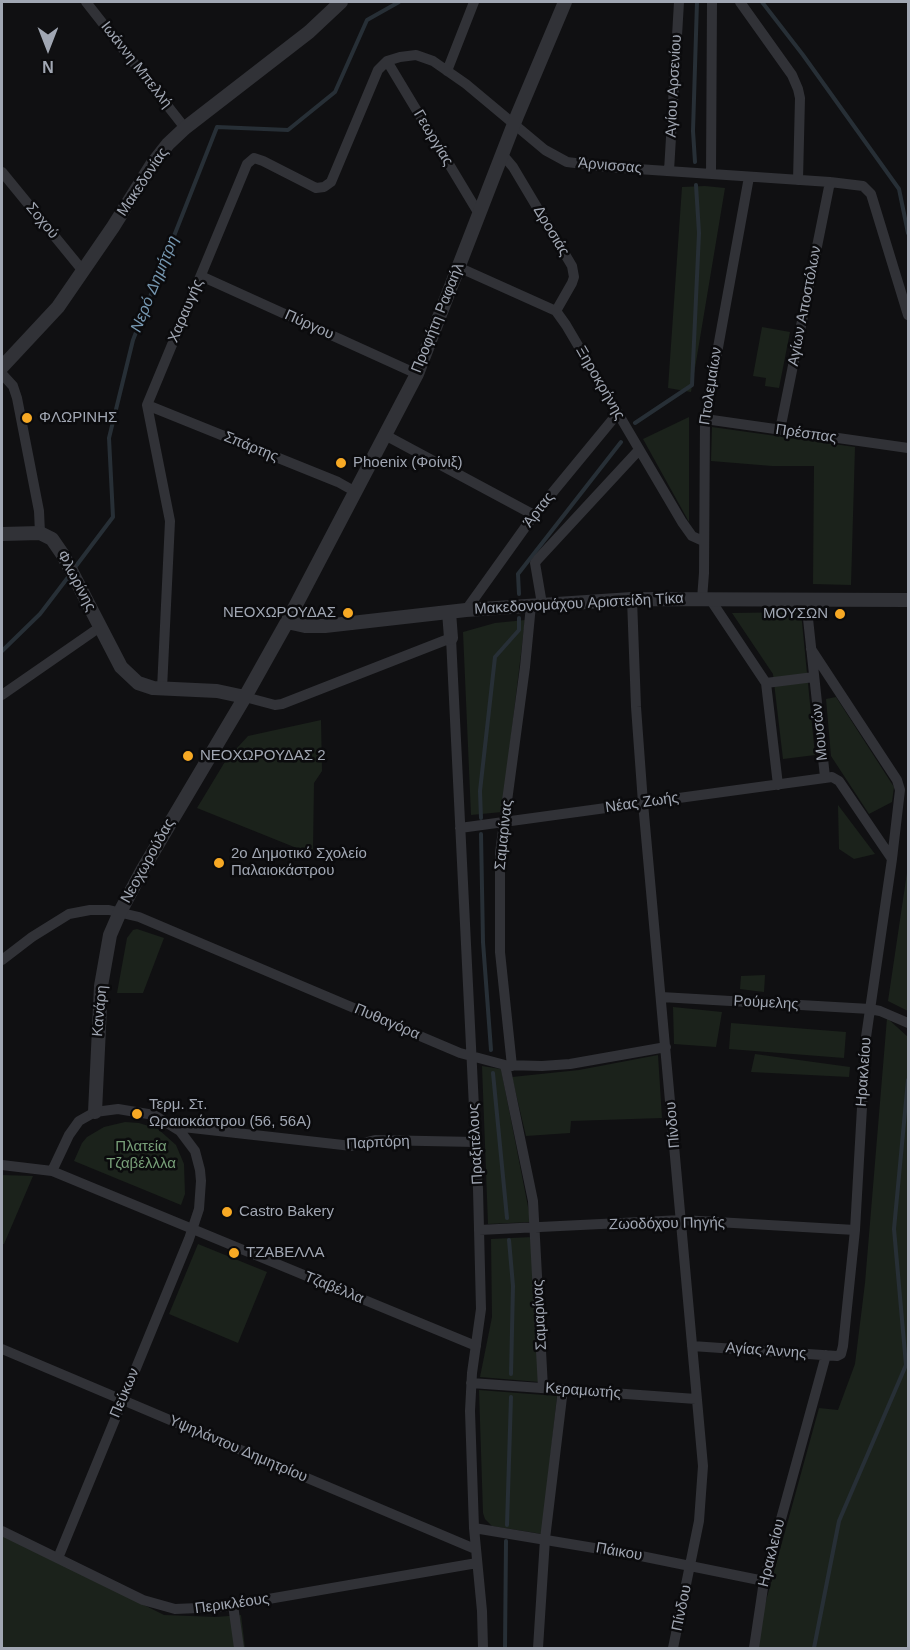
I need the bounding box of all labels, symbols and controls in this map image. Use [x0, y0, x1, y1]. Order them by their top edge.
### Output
north arrow [18, 18, 78, 78]
street label: Ιωάννη Μπελλή [97, 18, 175, 112]
street label: Αγίου Αρσενίου [662, 34, 686, 138]
text: N [42, 58, 54, 75]
street label: Γεωργίας [409, 107, 457, 169]
street label: Μακεδονίας [114, 144, 172, 220]
street label: Άρνισσας [577, 154, 643, 178]
street label: Σοχού [22, 199, 62, 243]
street label: Δροσιάς [529, 203, 573, 259]
water label: Νερό Δημήτρη [127, 233, 183, 335]
street label: Αγίων Αποστόλων [785, 244, 825, 368]
street label: Προφήτη Ραφαήλ [408, 260, 468, 376]
street label: Χαραυγής [165, 277, 207, 345]
street label: Πύργου [282, 306, 336, 344]
street label: Ξηροκρήνης [572, 343, 628, 423]
street label: Πτολεμαίων [696, 346, 726, 426]
place label: ΦΛΩΡΙΝΗΣ [39, 409, 117, 427]
marker: ΦΛΩΡΙΝΗΣ [20, 411, 34, 425]
street label: Πρέσπας [774, 421, 838, 447]
street label: Σπάρτης [221, 428, 281, 466]
place label: Phoenix (Φοίνιξ) [353, 454, 463, 472]
marker: Phoenix (Φοίνιξ) [334, 456, 348, 470]
street label: Άρτας [520, 489, 558, 531]
street label: Φλωρίνης [53, 548, 99, 614]
street label: Μακεδονομάχου Αριστείδη Τίκα [474, 590, 684, 618]
place label: ΝΕΟΧΩΡΟΥΔΑΣ [223, 604, 336, 622]
place label: ΜΟΥΣΩΝ [763, 605, 828, 623]
marker: ΝΕΟΧΩΡΟΥΔΑΣ [341, 606, 355, 620]
marker: ΜΟΥΣΩΝ [833, 607, 847, 621]
street label: Μουσών [808, 702, 832, 762]
place label: ΝΕΟΧΩΡΟΥΔΑΣ 2 [200, 747, 326, 765]
marker: ΝΕΟΧΩΡΟΥΔΑΣ 2 [181, 749, 195, 763]
street label: Νέας Ζωής [604, 789, 680, 817]
street label: Σαμαρίνας [491, 799, 517, 871]
street label: Νεοχωρούδας [117, 816, 179, 906]
place label: 2ο Δημοτικό Σχολείο Παλαιοκάστρου [231, 845, 367, 880]
marker: 2ο Δημοτικό Σχολείο Παλαιοκάστρου [212, 856, 226, 870]
street label: Κανάρη [89, 985, 111, 1037]
street label: Ρούμελης [733, 992, 799, 1014]
street label: Πυθαγόρα [352, 1000, 422, 1044]
street label: Ηρακλείου [853, 1037, 875, 1107]
place label: Τερμ. Στ. Ωραιοκάστρου (56, 56Α) [149, 1096, 311, 1131]
street label: Πίνδου [662, 1101, 684, 1149]
street label: Πραξιτέλους [465, 1103, 487, 1185]
marker: Τερμ. Στ. Ωραιοκάστρου (56, 56Α) [130, 1107, 144, 1121]
street label: Παρπόρη [346, 1132, 410, 1154]
park label: Πλατεία Τζαβέλλλα [106, 1138, 176, 1173]
place label: Castro Bakery [239, 1203, 334, 1221]
marker: Castro Bakery [220, 1205, 234, 1219]
street label: Ζωοδόχου Πηγής [609, 1214, 725, 1234]
place label: ΤΖΑΒΕΛΛΑ [246, 1244, 324, 1262]
marker: ΤΖΑΒΕΛΛΑ [227, 1246, 241, 1260]
street label: Τζαβέλλα [302, 1268, 366, 1308]
street label: Σαμαρίνας [529, 1279, 551, 1351]
street label: Αγίας Άννης [725, 1339, 807, 1363]
street label: Πεύκων [107, 1365, 143, 1421]
street label: Κεραμωτής [545, 1379, 621, 1403]
street label: Υψηλάντου Δημητρίου [166, 1412, 310, 1486]
street label: Ηρακλείου [755, 1517, 789, 1589]
street label: Πάικου [594, 1539, 644, 1565]
street label: Πίνδου [668, 1583, 696, 1633]
street label: Περικλέους [194, 1590, 270, 1618]

